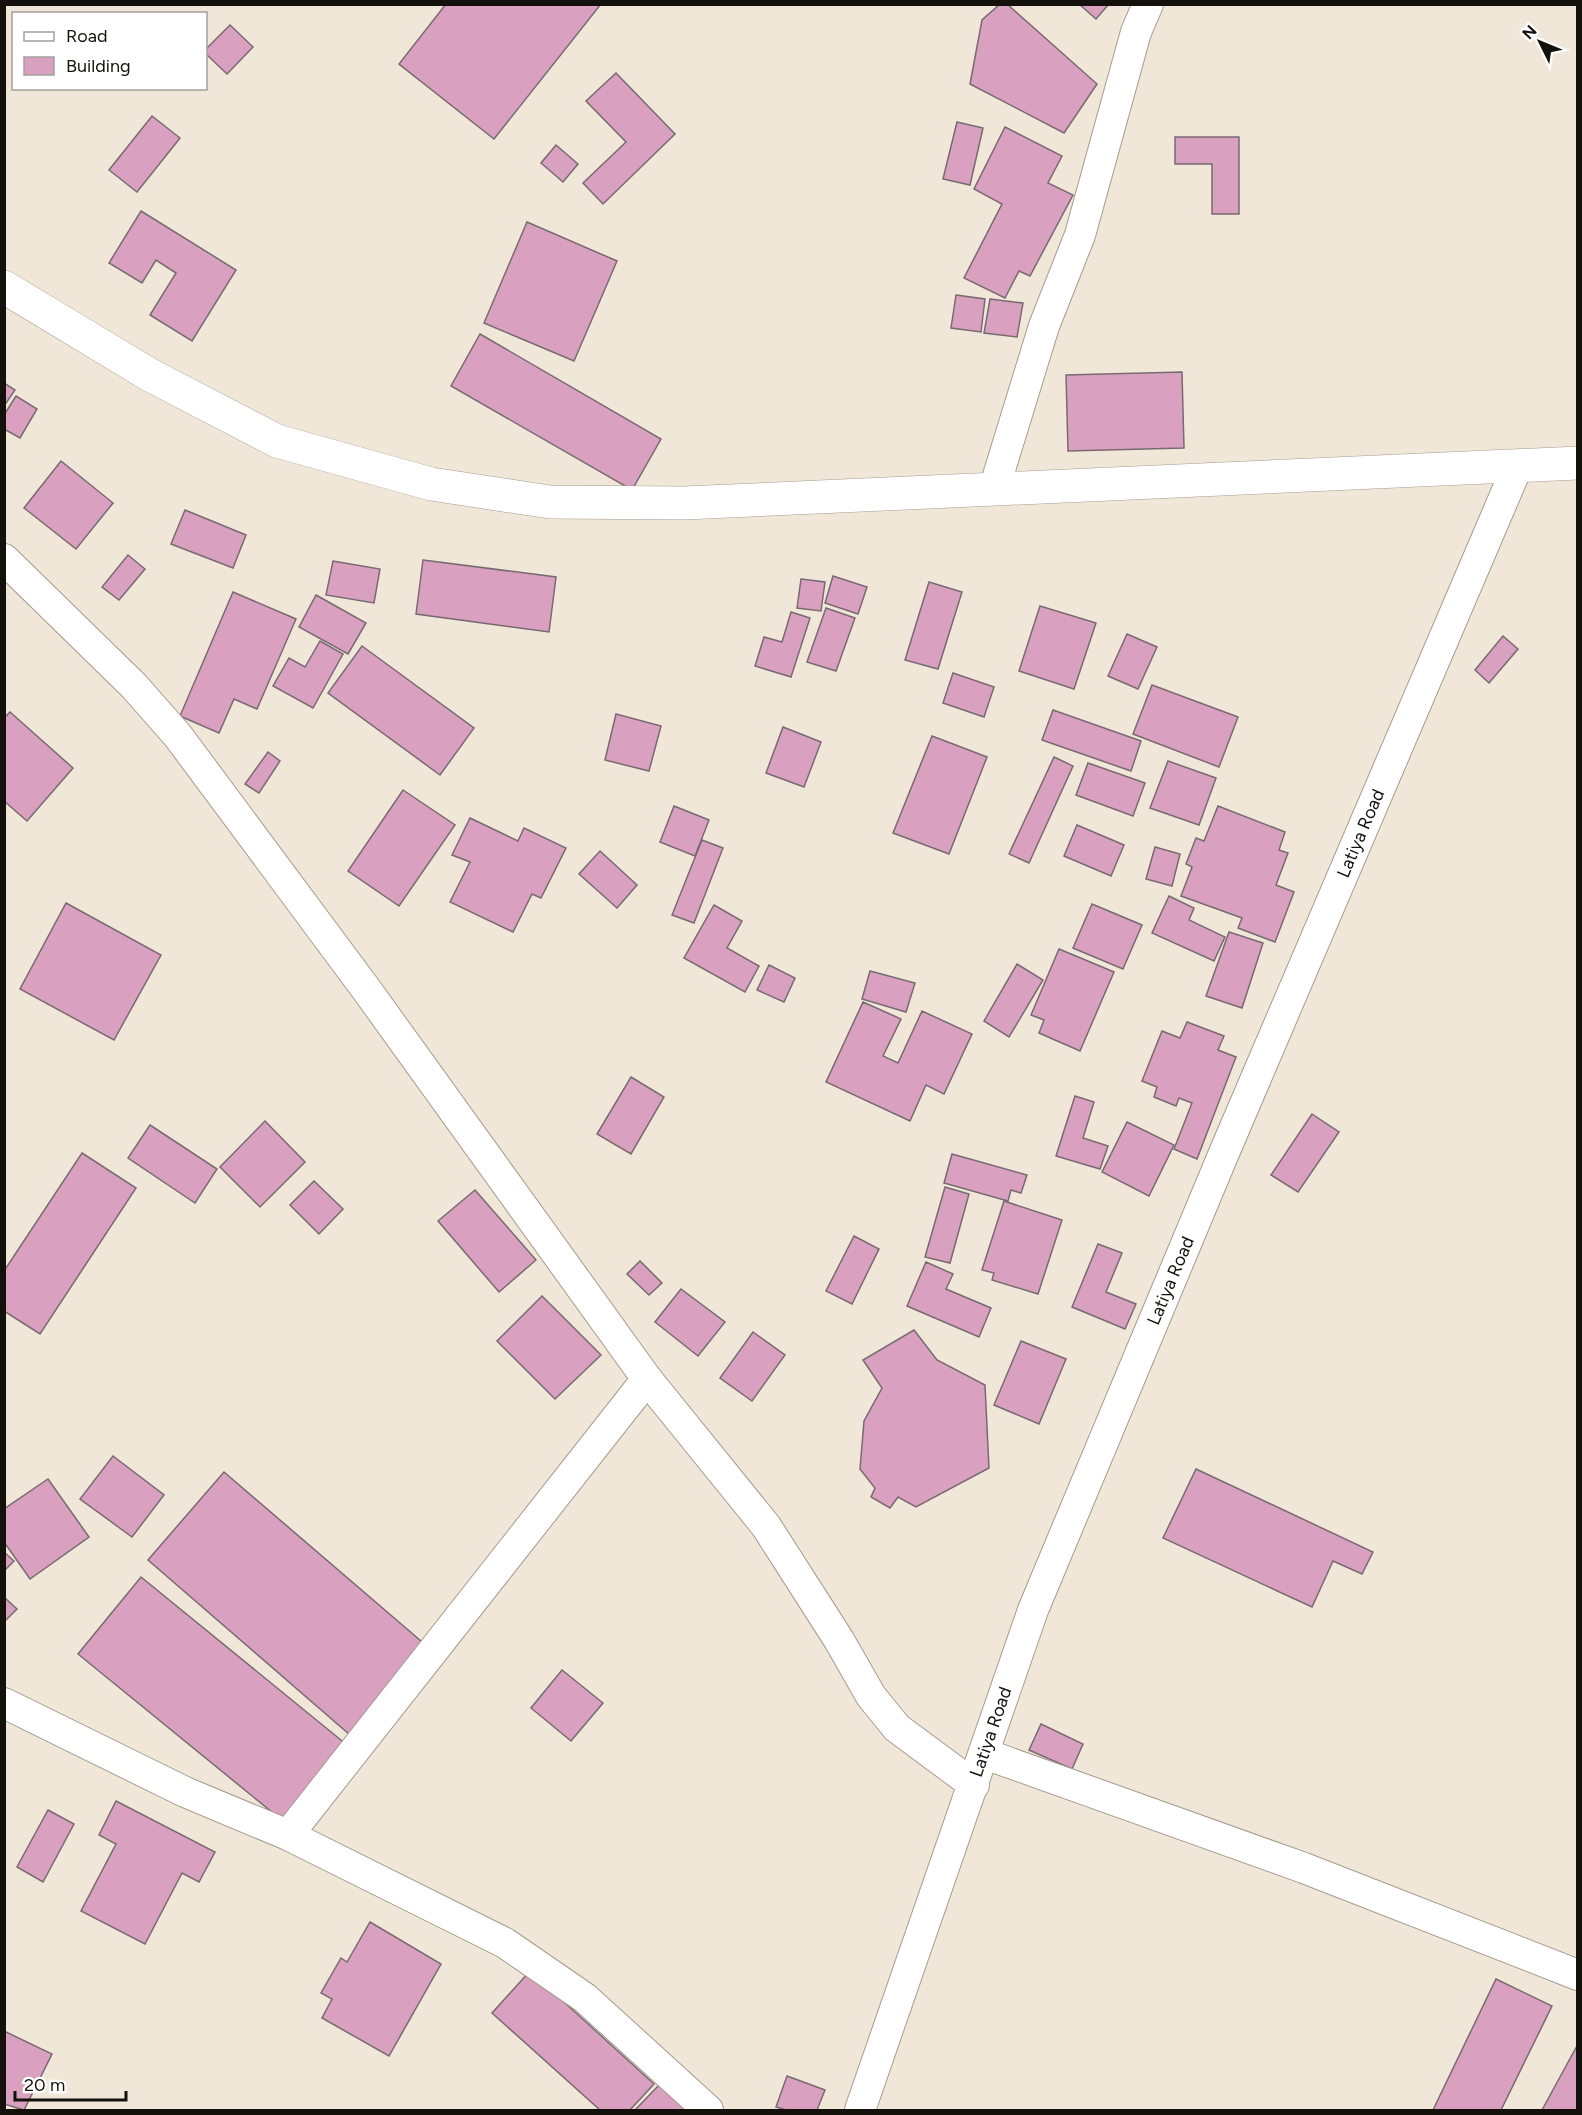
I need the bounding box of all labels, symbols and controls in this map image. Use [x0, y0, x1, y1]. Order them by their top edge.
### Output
legend [12, 12, 207, 90]
north arrow [1510, 12, 1570, 72]
text: N [1518, 21, 1541, 43]
text: Road [66, 25, 107, 47]
text: Building [66, 55, 131, 77]
street label: Latiya Road [1332, 786, 1389, 881]
street label: Latiya Road [1142, 1233, 1199, 1328]
street label: Latiya Road [965, 1684, 1017, 1780]
scale bar [15, 2064, 126, 2102]
text: 20 m [24, 2074, 65, 2096]

